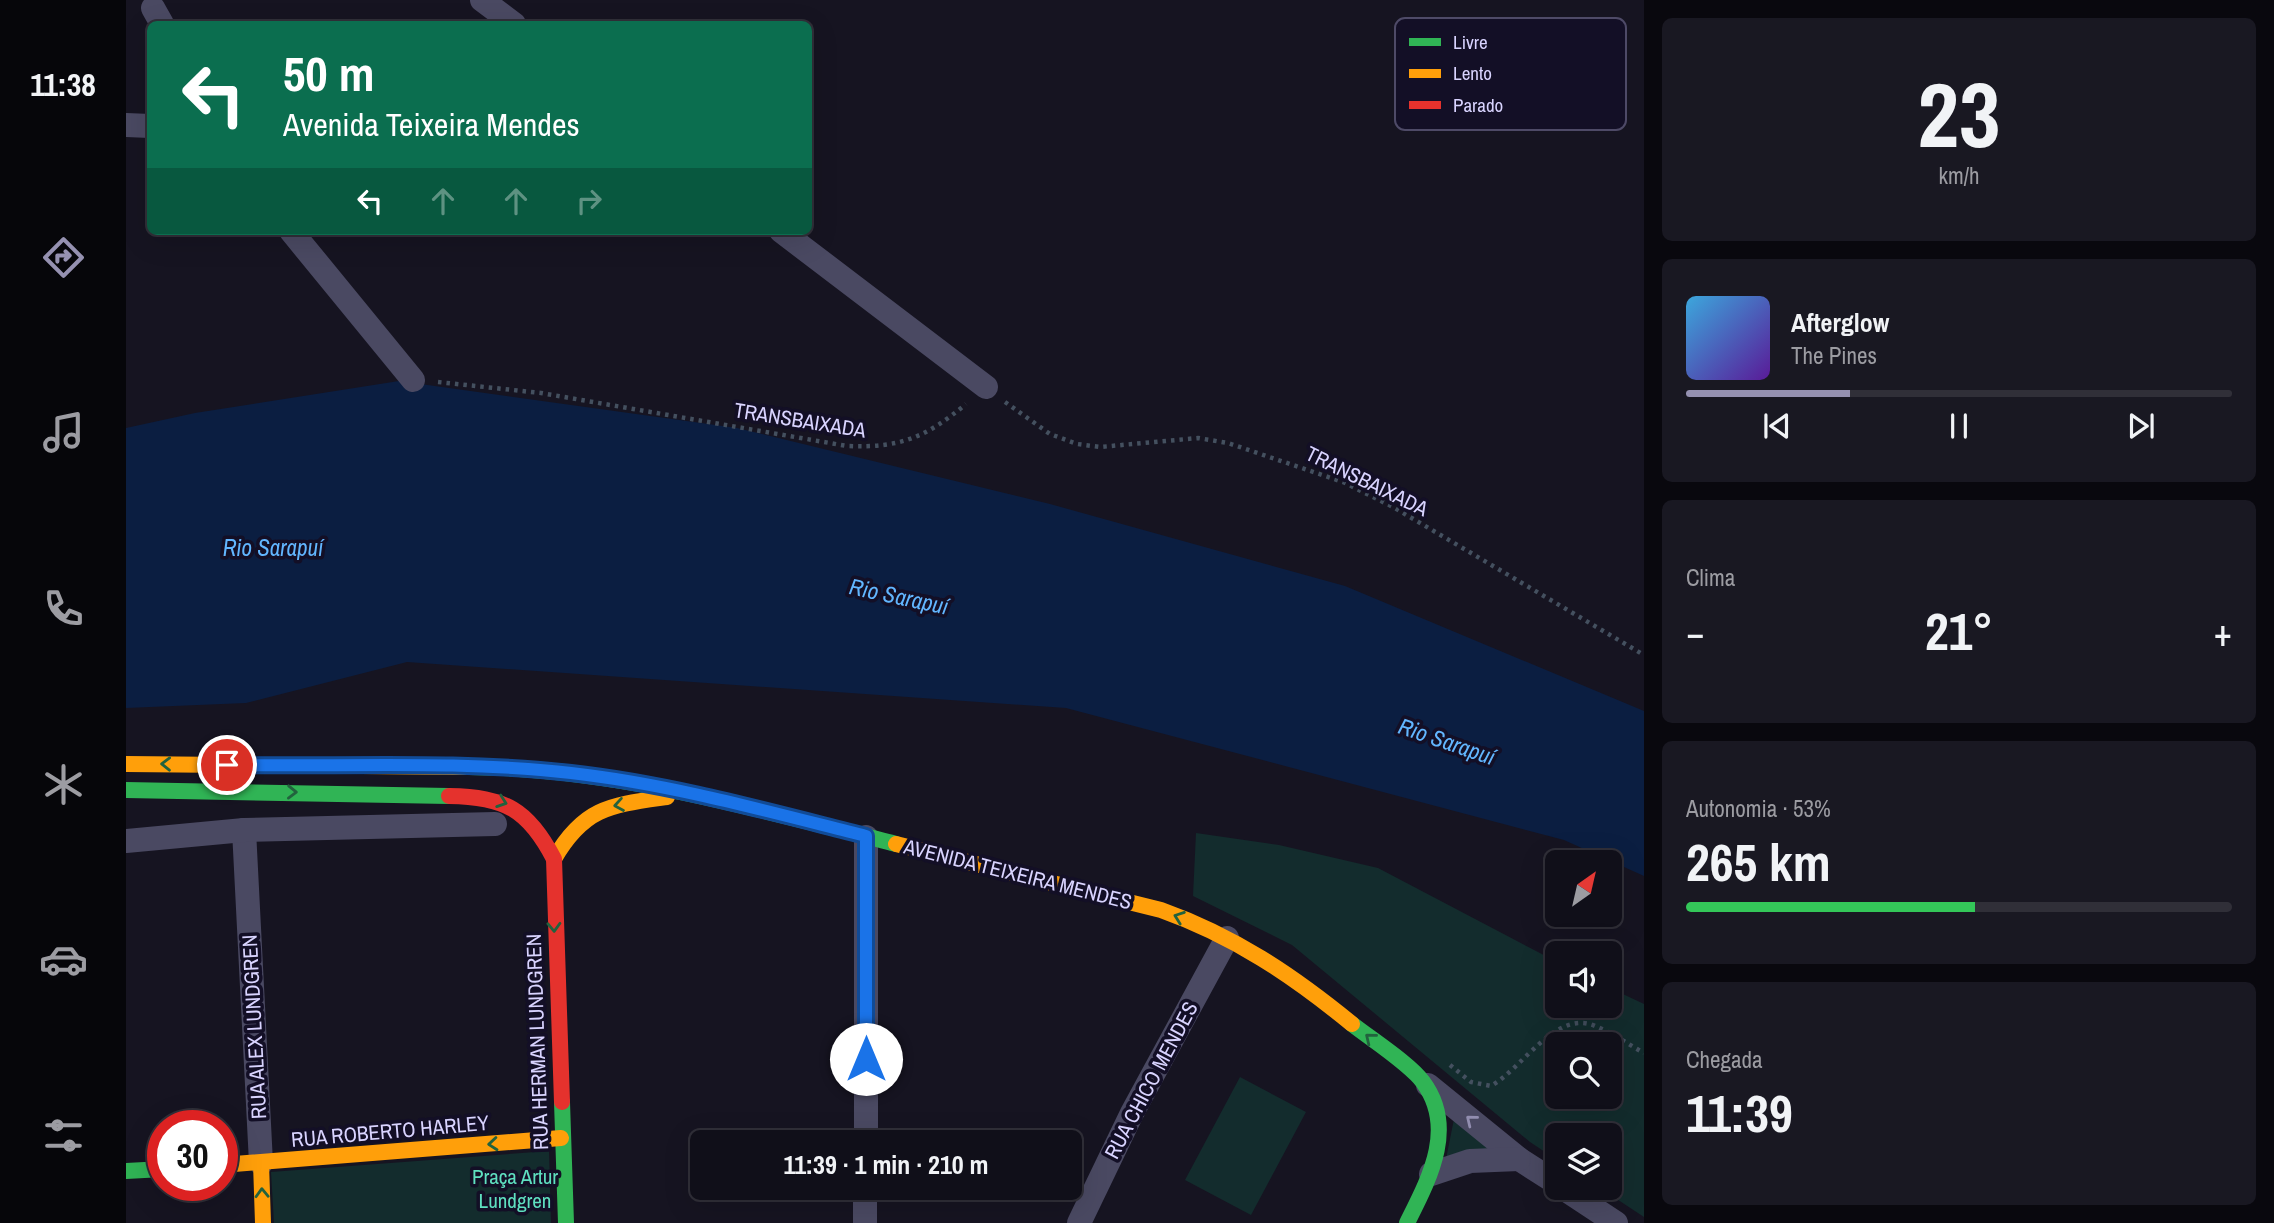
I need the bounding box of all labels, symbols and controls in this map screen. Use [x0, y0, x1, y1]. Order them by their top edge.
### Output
legend [1395, 18, 1626, 130]
text: Livre [1453, 29, 1488, 55]
text: 50 m [283, 40, 375, 106]
icon: left [168, 49, 259, 140]
text: 23 [1918, 53, 2001, 175]
text: Lento [1453, 60, 1492, 86]
text: 11:38 [30, 63, 96, 106]
text: Parado [1453, 92, 1503, 118]
text: Avenida Teixeira Mendes [283, 103, 580, 146]
text: km/h [1939, 160, 1979, 191]
icon: left [351, 182, 389, 220]
icon: ahead [424, 182, 462, 220]
icon: ahead [497, 182, 535, 220]
icon: right [570, 182, 608, 220]
icon: directions [39, 233, 88, 282]
text: Afterglow [1791, 305, 1889, 340]
text: The Pines [1791, 340, 1877, 371]
street label: TRANSBAIXADA [732, 395, 868, 445]
icon: previous [1758, 407, 1796, 445]
icon: pause [1940, 407, 1978, 445]
icon: next [2122, 407, 2160, 445]
icon: music [39, 408, 88, 457]
street label: TRANSBAIXADA [1301, 439, 1434, 523]
water label: Rio Sarapuí [223, 532, 325, 563]
text: Clima [1686, 562, 1735, 593]
water label: Rio Sarapuí [847, 570, 953, 622]
icon: phone [39, 584, 88, 633]
text: 21° [1925, 596, 1993, 666]
text: − [1686, 607, 1704, 658]
text: + [2214, 607, 2232, 658]
water label: Rio Sarapuí [1394, 710, 1501, 773]
pin [197, 735, 257, 795]
icon: arrive [208, 746, 246, 784]
one-way arrow [160, 757, 171, 772]
icon: climate [39, 760, 88, 809]
one-way arrow [287, 784, 298, 799]
text: Autonomia · 53% [1686, 793, 1831, 824]
one-way arrow [495, 794, 507, 808]
one-way arrow [613, 797, 625, 812]
text: 265 km [1686, 827, 1831, 897]
street label: AVENIDA TEIXEIRA MENDES [900, 831, 1135, 916]
north arrow [1545, 850, 1622, 928]
map controls [1545, 850, 1622, 1200]
one-way arrow [1174, 911, 1186, 925]
one-way arrow [547, 922, 562, 933]
street label: RUA HERMAN LUNDGREN [519, 933, 555, 1151]
street label: RUA ALEX LUNDGREN [235, 934, 273, 1120]
icon: car [39, 935, 88, 984]
button: sound [1545, 941, 1622, 1018]
street label: RUA CHICO MENDES [1097, 996, 1205, 1164]
position arrow [829, 1022, 903, 1096]
button: search [1545, 1032, 1622, 1109]
one-way arrow [1366, 1034, 1379, 1046]
text: Chegada [1686, 1044, 1763, 1075]
text: 11:39 [1686, 1078, 1793, 1148]
street label: RUA ROBERTO HARLEY [290, 1108, 491, 1154]
speed limit sign: 30 [147, 1110, 238, 1201]
icon: filters [39, 1111, 88, 1160]
one-way arrow [1467, 1116, 1480, 1128]
button: layers [1545, 1123, 1622, 1200]
one-way arrow [488, 1136, 499, 1151]
text: 11:39 · 1 min · 210 m [783, 1147, 989, 1182]
park label: Praça Artur Lundgren [472, 1162, 558, 1215]
one-way arrow [255, 1187, 270, 1198]

